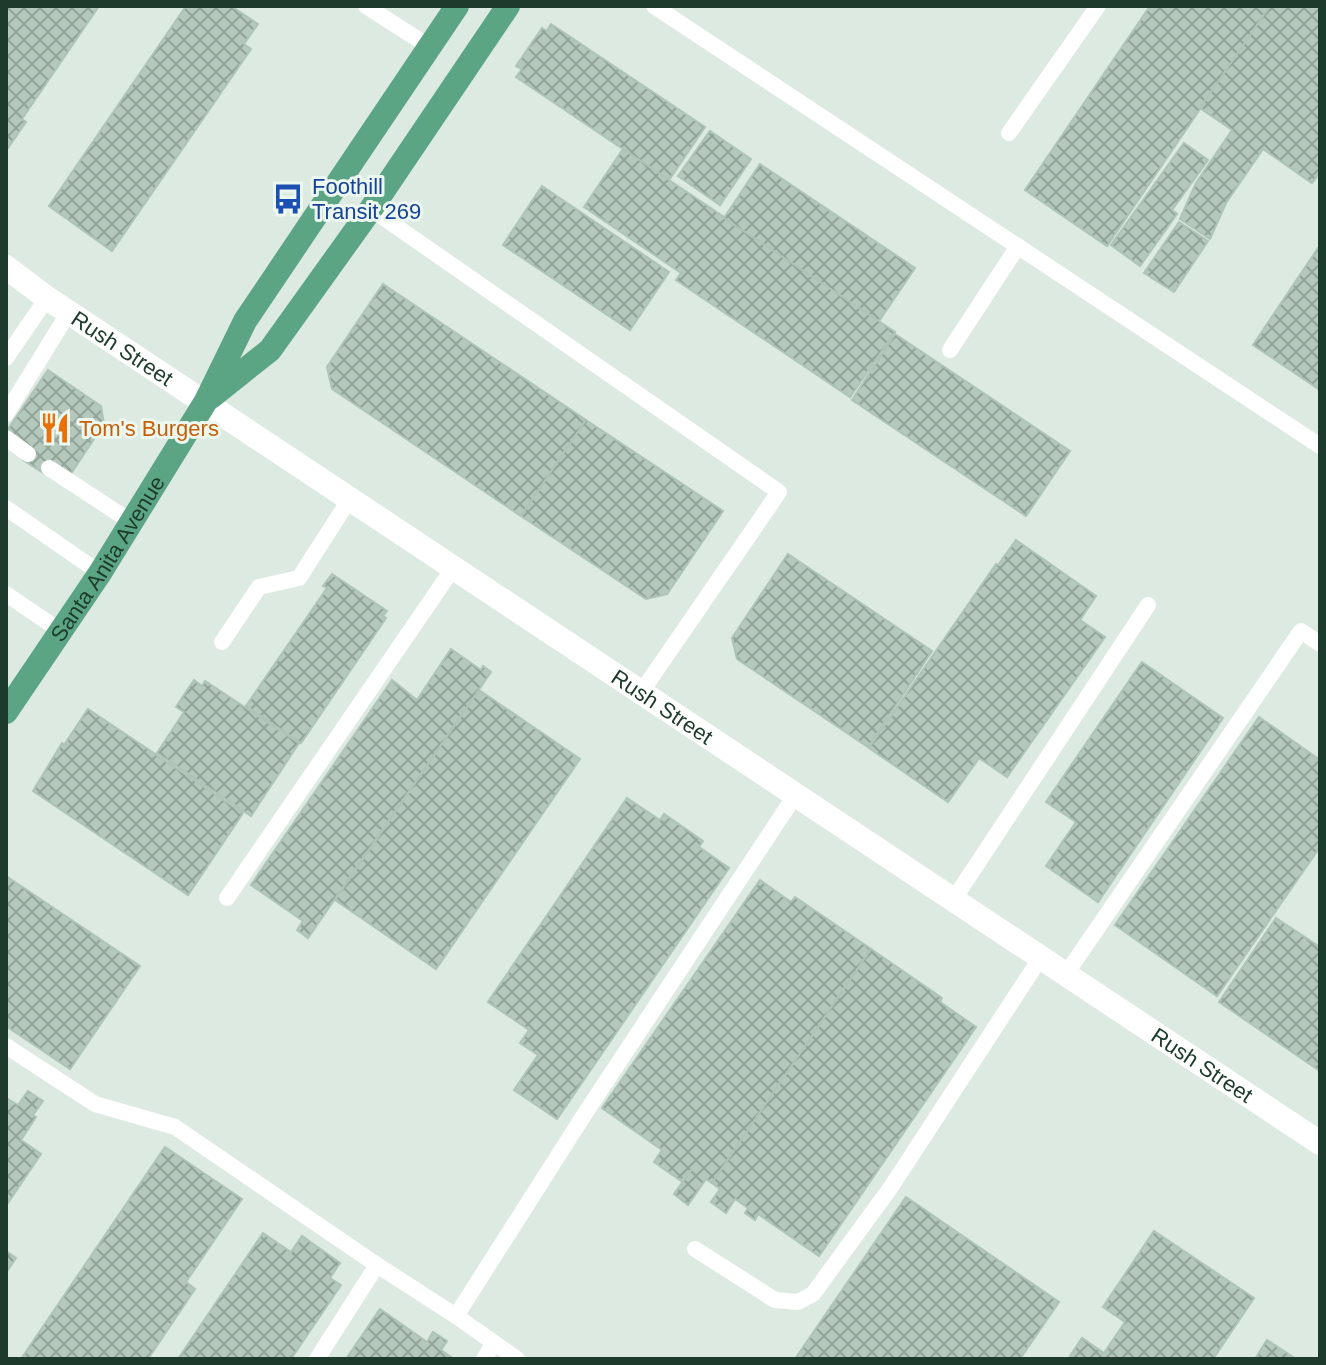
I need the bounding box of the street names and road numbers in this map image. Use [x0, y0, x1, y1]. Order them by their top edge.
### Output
street label: Rush Street [67, 306, 178, 391]
street label: Santa Anita Avenue [45, 471, 169, 646]
street label: Rush Street [607, 664, 718, 749]
street label: Rush Street [1147, 1022, 1258, 1107]

